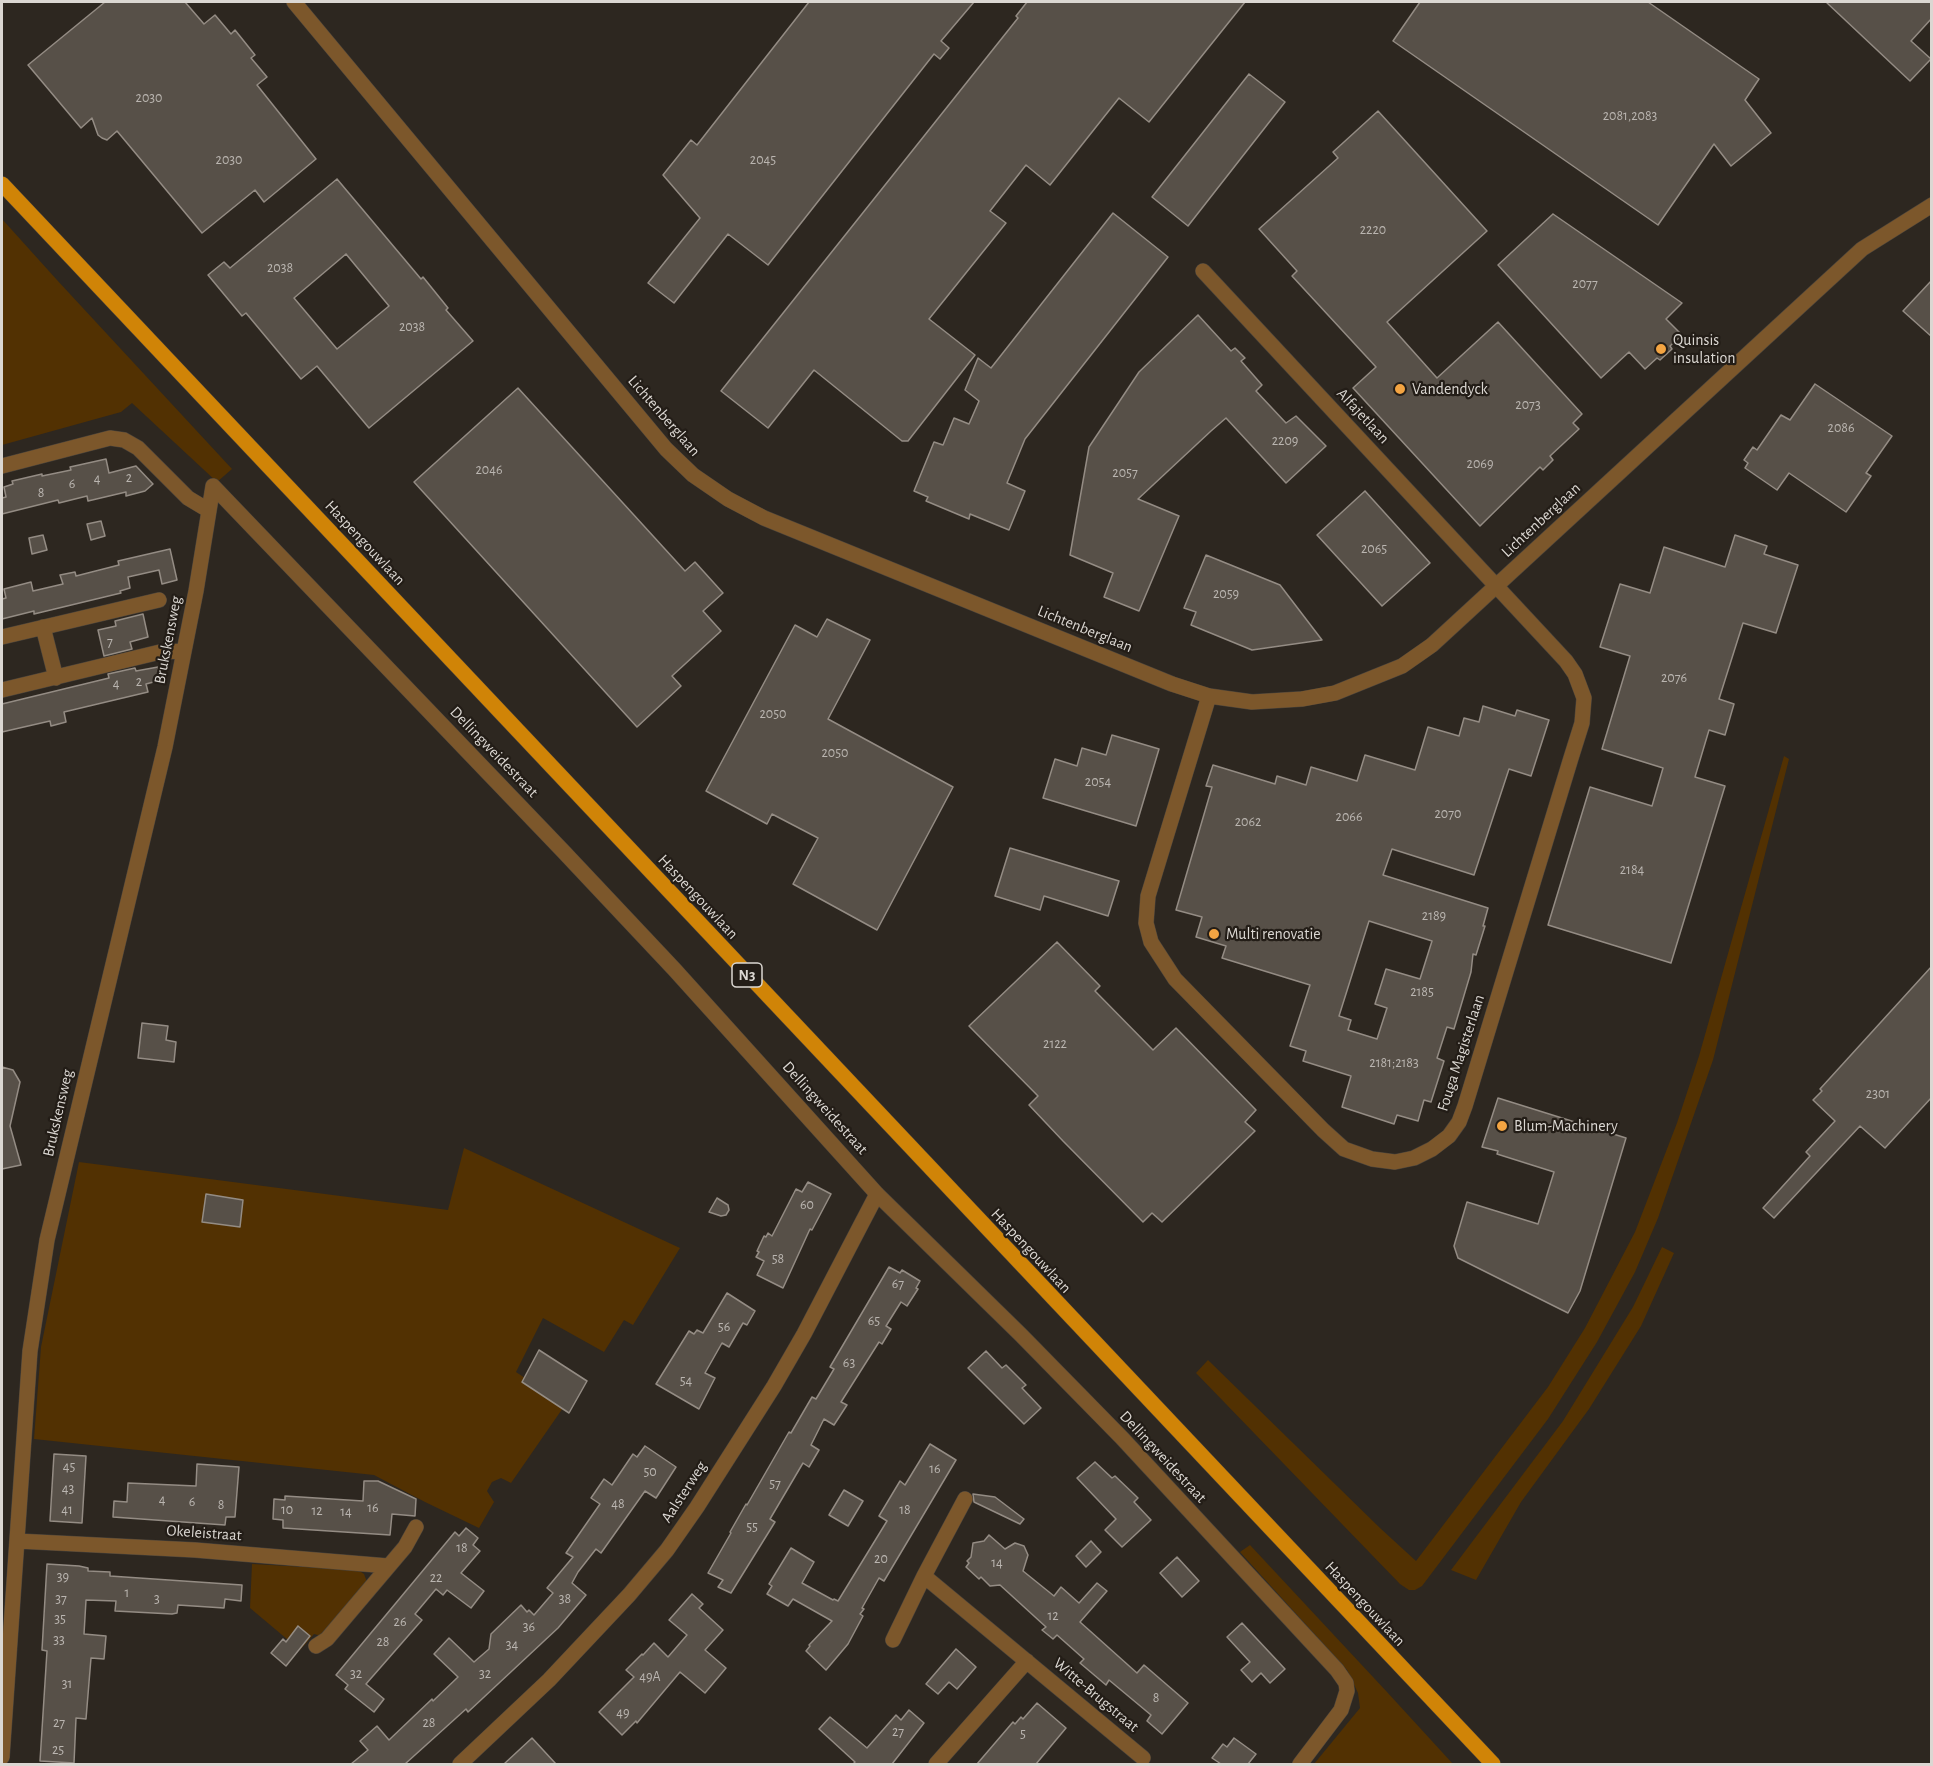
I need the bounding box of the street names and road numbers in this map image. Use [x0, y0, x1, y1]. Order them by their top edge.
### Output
street label: Lichtenberglaan [624, 372, 704, 460]
street label: Alfajetlaan [1333, 384, 1393, 448]
street label: Lichtenberglaan [1498, 479, 1584, 561]
street label: Haspengouwlaan [321, 497, 409, 589]
street label: Brukskensweg [150, 594, 186, 686]
street label: Lichtenberglaan [1035, 601, 1135, 657]
street label: Dellingweidestraat [446, 703, 542, 801]
street label: Haspengouwlaan [654, 851, 742, 943]
road number: N3 [732, 963, 762, 987]
street label: Fouga Magisterlaan [1433, 992, 1489, 1114]
street label: Dellingweidestraat [778, 1057, 872, 1159]
street label: Brukskensweg [39, 1067, 77, 1159]
street label: Haspengouwlaan [987, 1205, 1075, 1297]
street label: Dellingweidestraat [1115, 1407, 1211, 1507]
street label: Aalsterweg [657, 1458, 711, 1526]
street label: Okeleistraat [166, 1521, 242, 1545]
street label: Haspengouwlaan [1321, 1558, 1409, 1650]
street label: Witte-Brugstraat [1049, 1654, 1143, 1736]

